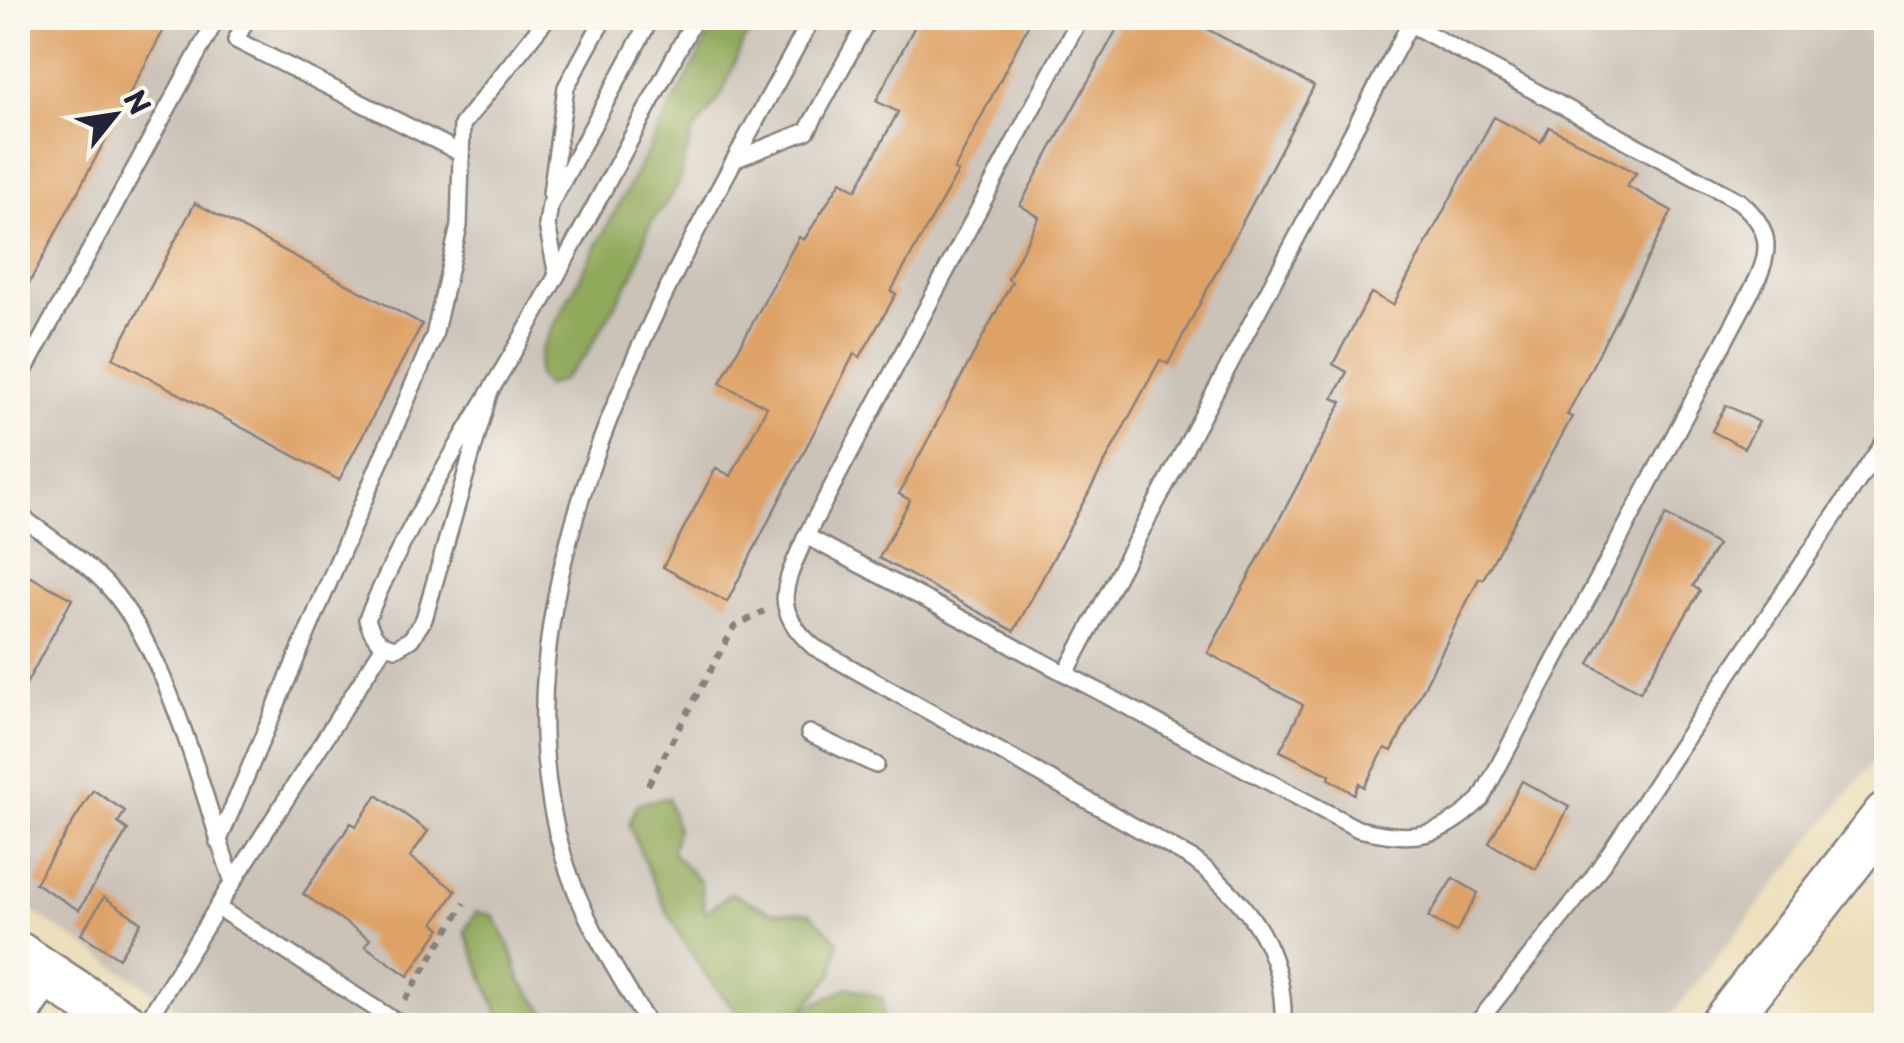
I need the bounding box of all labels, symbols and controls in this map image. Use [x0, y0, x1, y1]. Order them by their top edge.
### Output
north arrow [65, 65, 165, 165]
text: N [114, 81, 162, 122]

